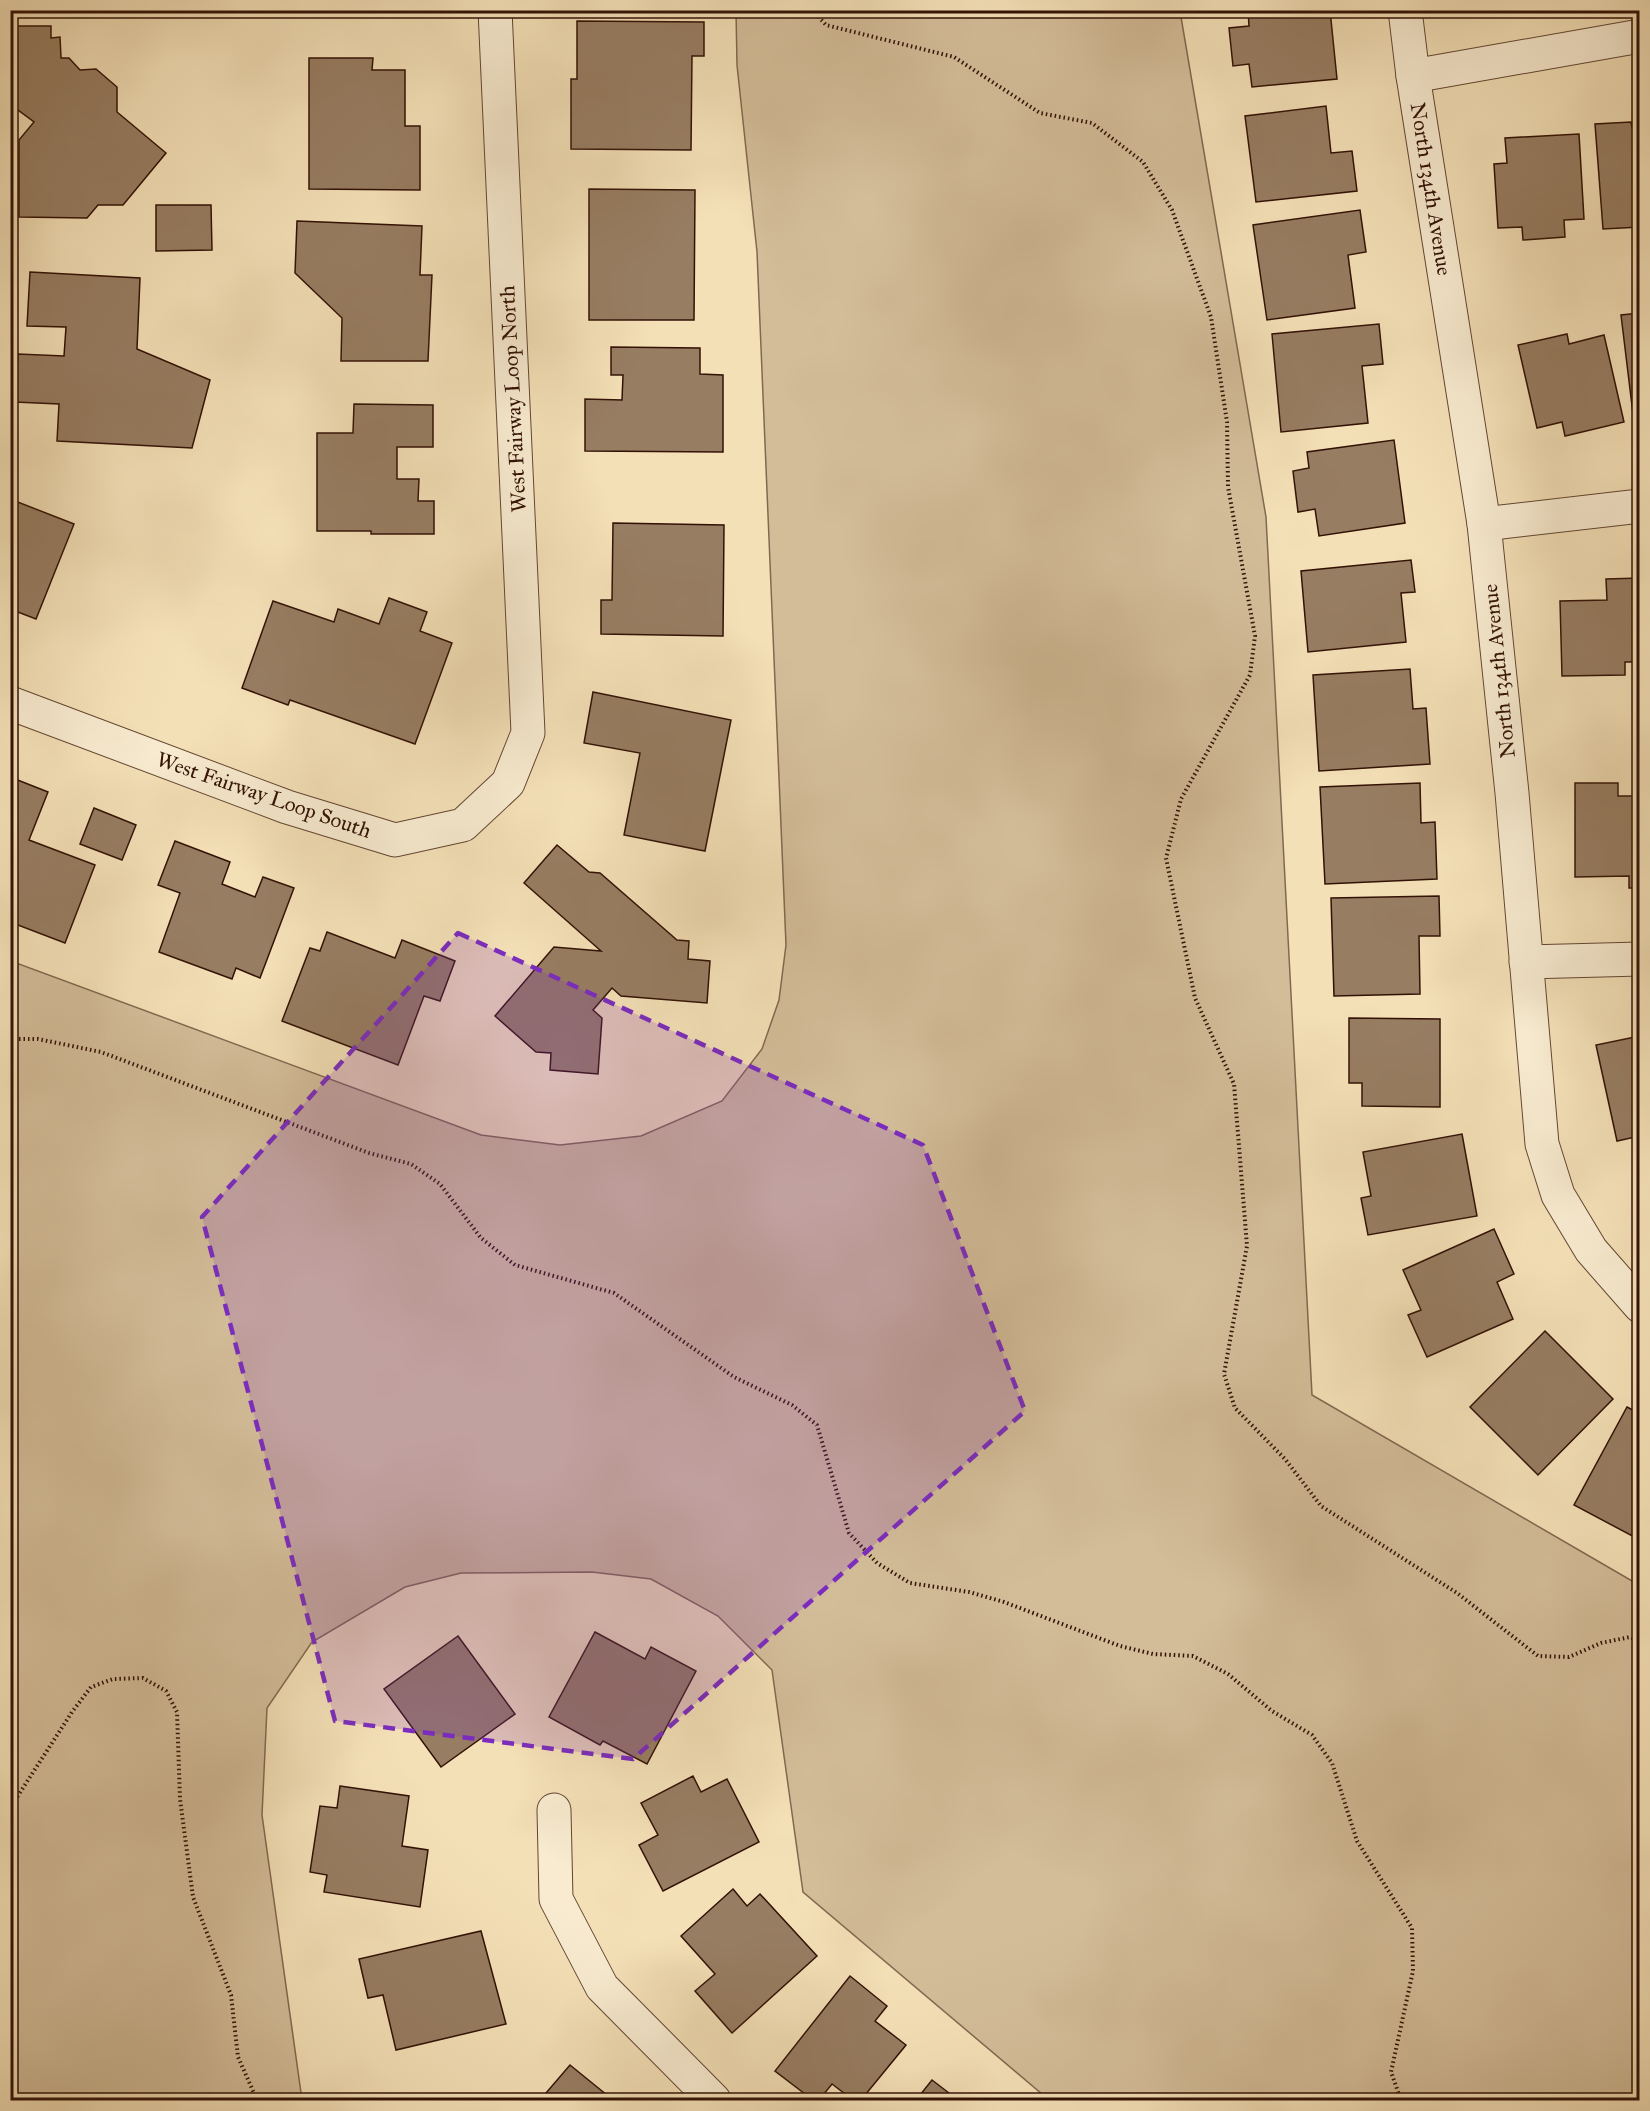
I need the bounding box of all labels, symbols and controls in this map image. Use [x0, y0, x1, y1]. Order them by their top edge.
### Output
street label: North 134th Avenue [1404, 101, 1458, 278]
street label: West Fairway Loop North [494, 285, 532, 513]
street label: North 134th Avenue [1477, 583, 1521, 759]
street label: West Fairway Loop South [153, 746, 375, 844]

